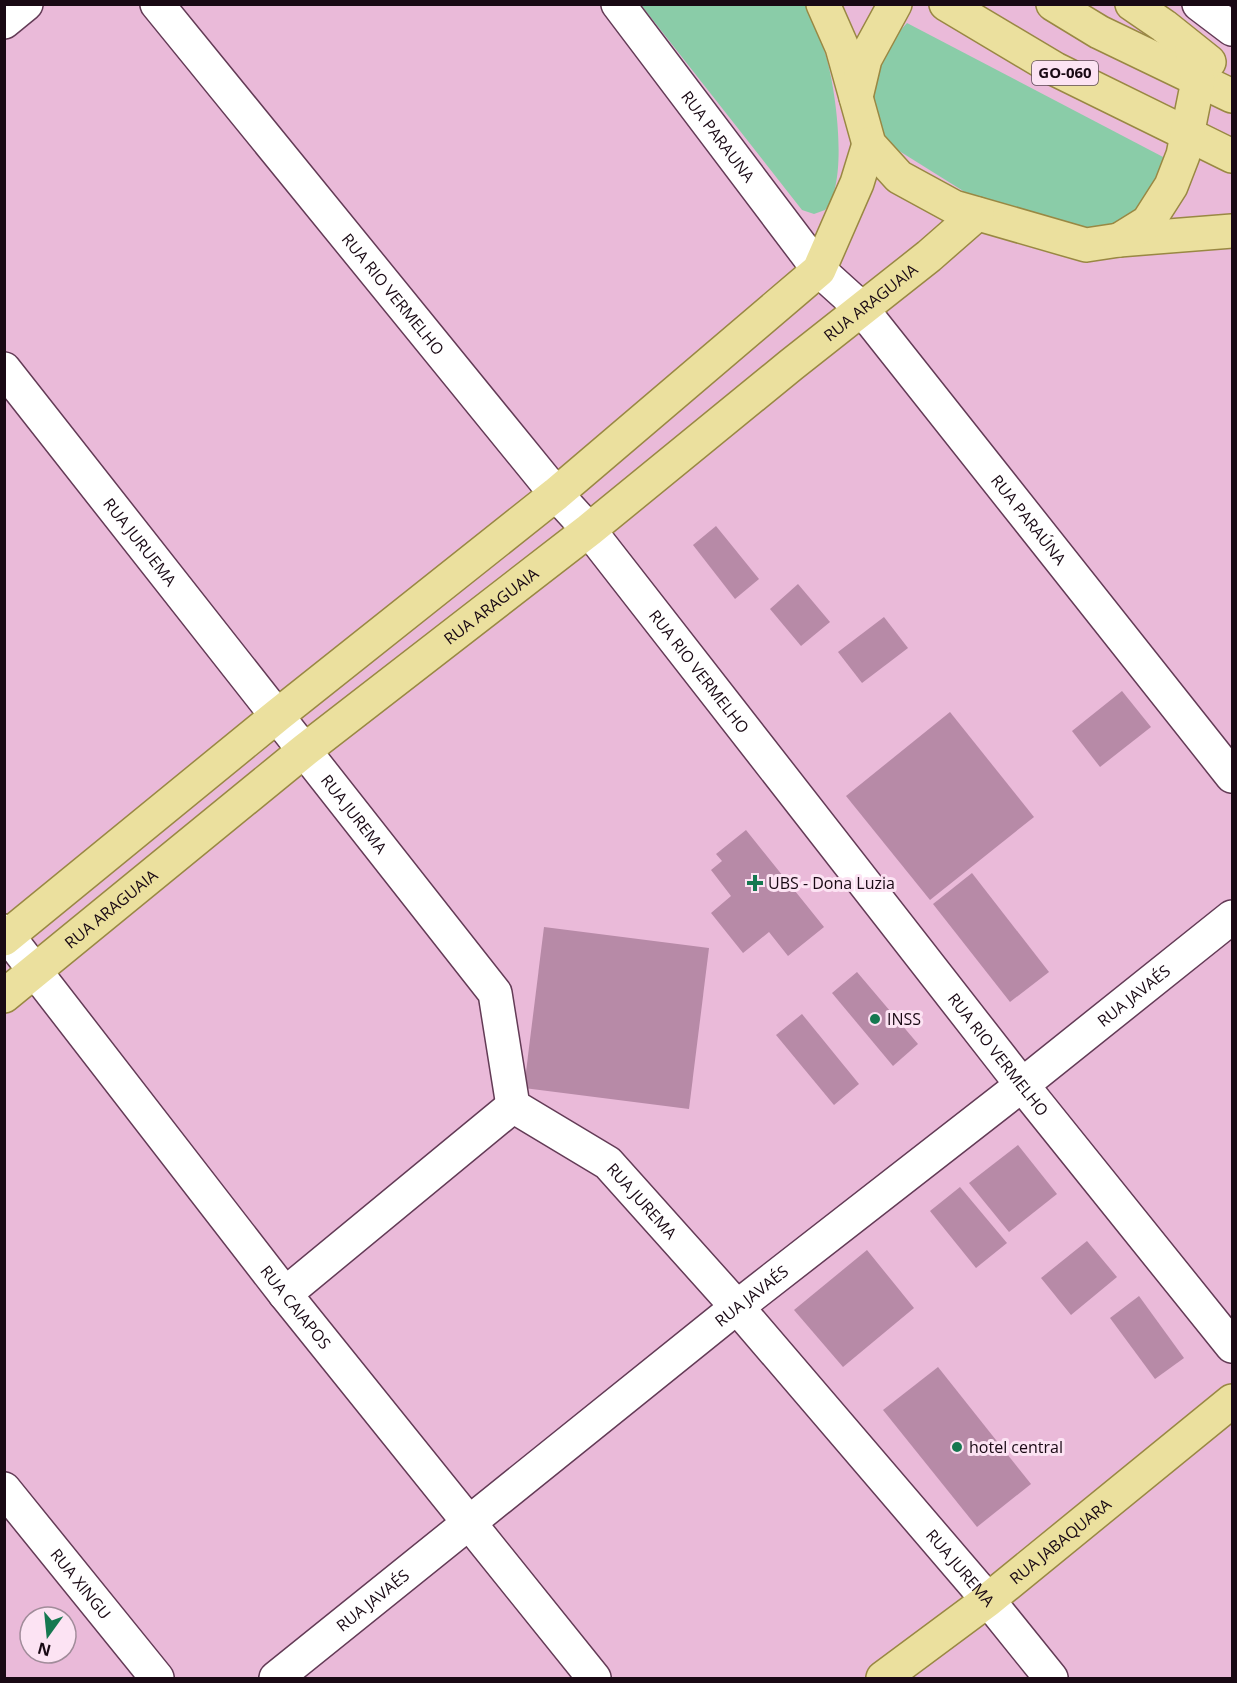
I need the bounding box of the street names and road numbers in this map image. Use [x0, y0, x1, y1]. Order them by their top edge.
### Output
road number: GO-060 [1032, 61, 1098, 85]
street label: RUA PARAUNA [676, 86, 760, 187]
street label: RUA RIO VERMELHO [337, 229, 449, 359]
street label: RUA ARAGUAIA [819, 258, 923, 346]
street label: RUA PARAÚNA [986, 470, 1072, 570]
street label: RUA JURUEMA [98, 493, 182, 591]
street label: RUA ARAGUAIA [439, 562, 543, 650]
street label: RUA RIO VERMELHO [644, 605, 754, 738]
street label: RUA JUREMA [316, 770, 393, 859]
street label: RUA ARAGUAIA [60, 864, 163, 953]
street label: RUA JAVAÉS [1093, 960, 1175, 1032]
street label: RUA RIO VERMELHO [943, 988, 1054, 1121]
street label: RUA JUREMA [602, 1158, 682, 1244]
street label: RUA JAVAÉS [710, 1260, 793, 1332]
street label: RUA CAIAPOS [256, 1261, 336, 1354]
street label: RUA JABAQUARA [1005, 1493, 1116, 1589]
street label: RUA JUREMA [921, 1525, 1000, 1612]
street label: RUA XINGU [46, 1544, 116, 1624]
street label: RUA JAVAÉS [332, 1564, 414, 1636]

